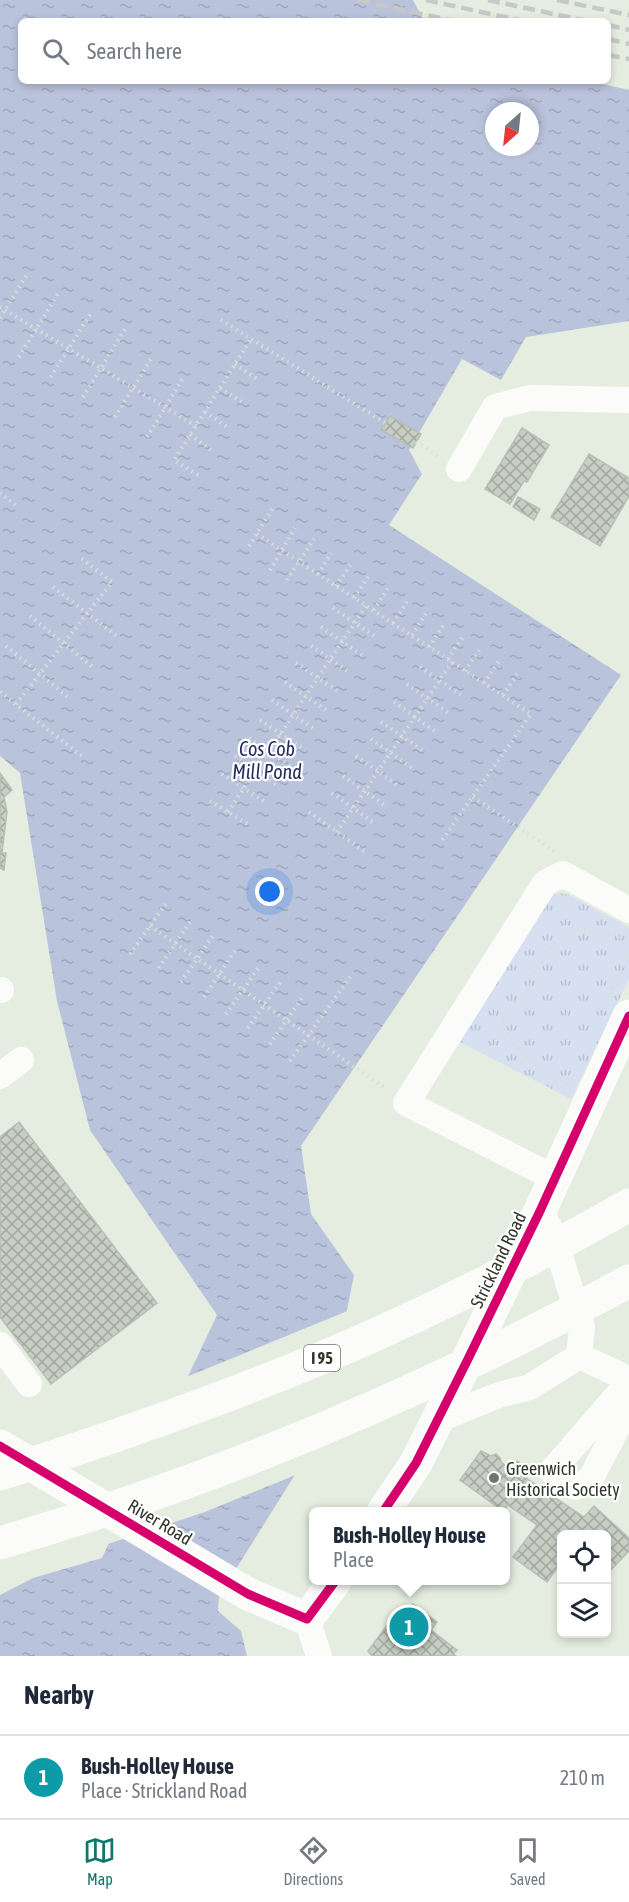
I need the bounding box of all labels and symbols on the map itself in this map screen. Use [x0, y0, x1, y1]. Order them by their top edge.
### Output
north arrow [485, 102, 539, 156]
water label: Cos Cob Mill Pond [232, 737, 302, 783]
your location [255, 877, 284, 906]
street label: Strickland Road [466, 1209, 530, 1311]
road number: I 95 [304, 1345, 340, 1371]
place label: Greenwich Historical Society [506, 1458, 620, 1500]
marker: Greenwich Historical Society [487, 1471, 501, 1485]
street label: River Road [124, 1495, 196, 1549]
pin: 1 [390, 1604, 428, 1650]

